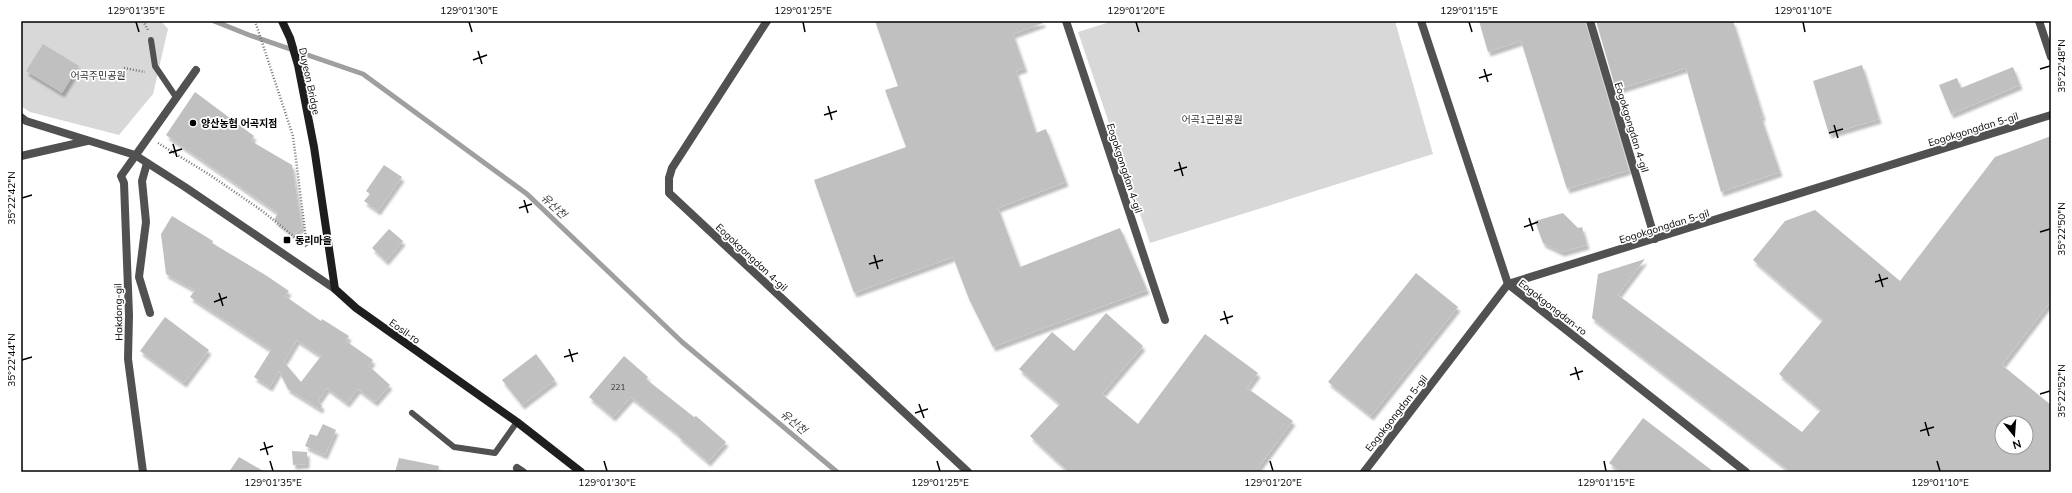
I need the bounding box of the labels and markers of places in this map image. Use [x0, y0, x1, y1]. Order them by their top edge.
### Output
place label: 양산농협 어곡지점 [201, 117, 277, 130]
marker: 양산농협 어곡지점 [188, 118, 198, 128]
place label: 동리마을 [295, 234, 332, 247]
marker: 동리마을 [282, 235, 292, 245]

